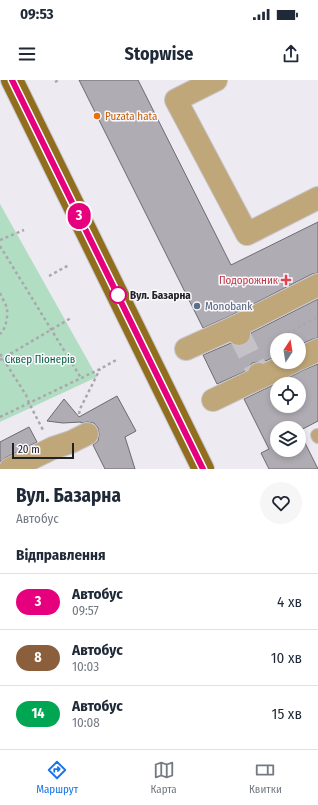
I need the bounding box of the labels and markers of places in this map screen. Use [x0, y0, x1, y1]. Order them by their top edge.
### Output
place label: Puzata hata [105, 110, 157, 123]
marker: Puzata hata [92, 111, 102, 121]
place label: Подорожник [219, 274, 279, 287]
marker: Подорожник [281, 275, 291, 285]
marker: Вул. Базарна [109, 286, 127, 304]
place label: Вул. Базарна [130, 289, 191, 302]
place label: Monobank [205, 300, 253, 313]
marker: Monobank [192, 301, 202, 311]

